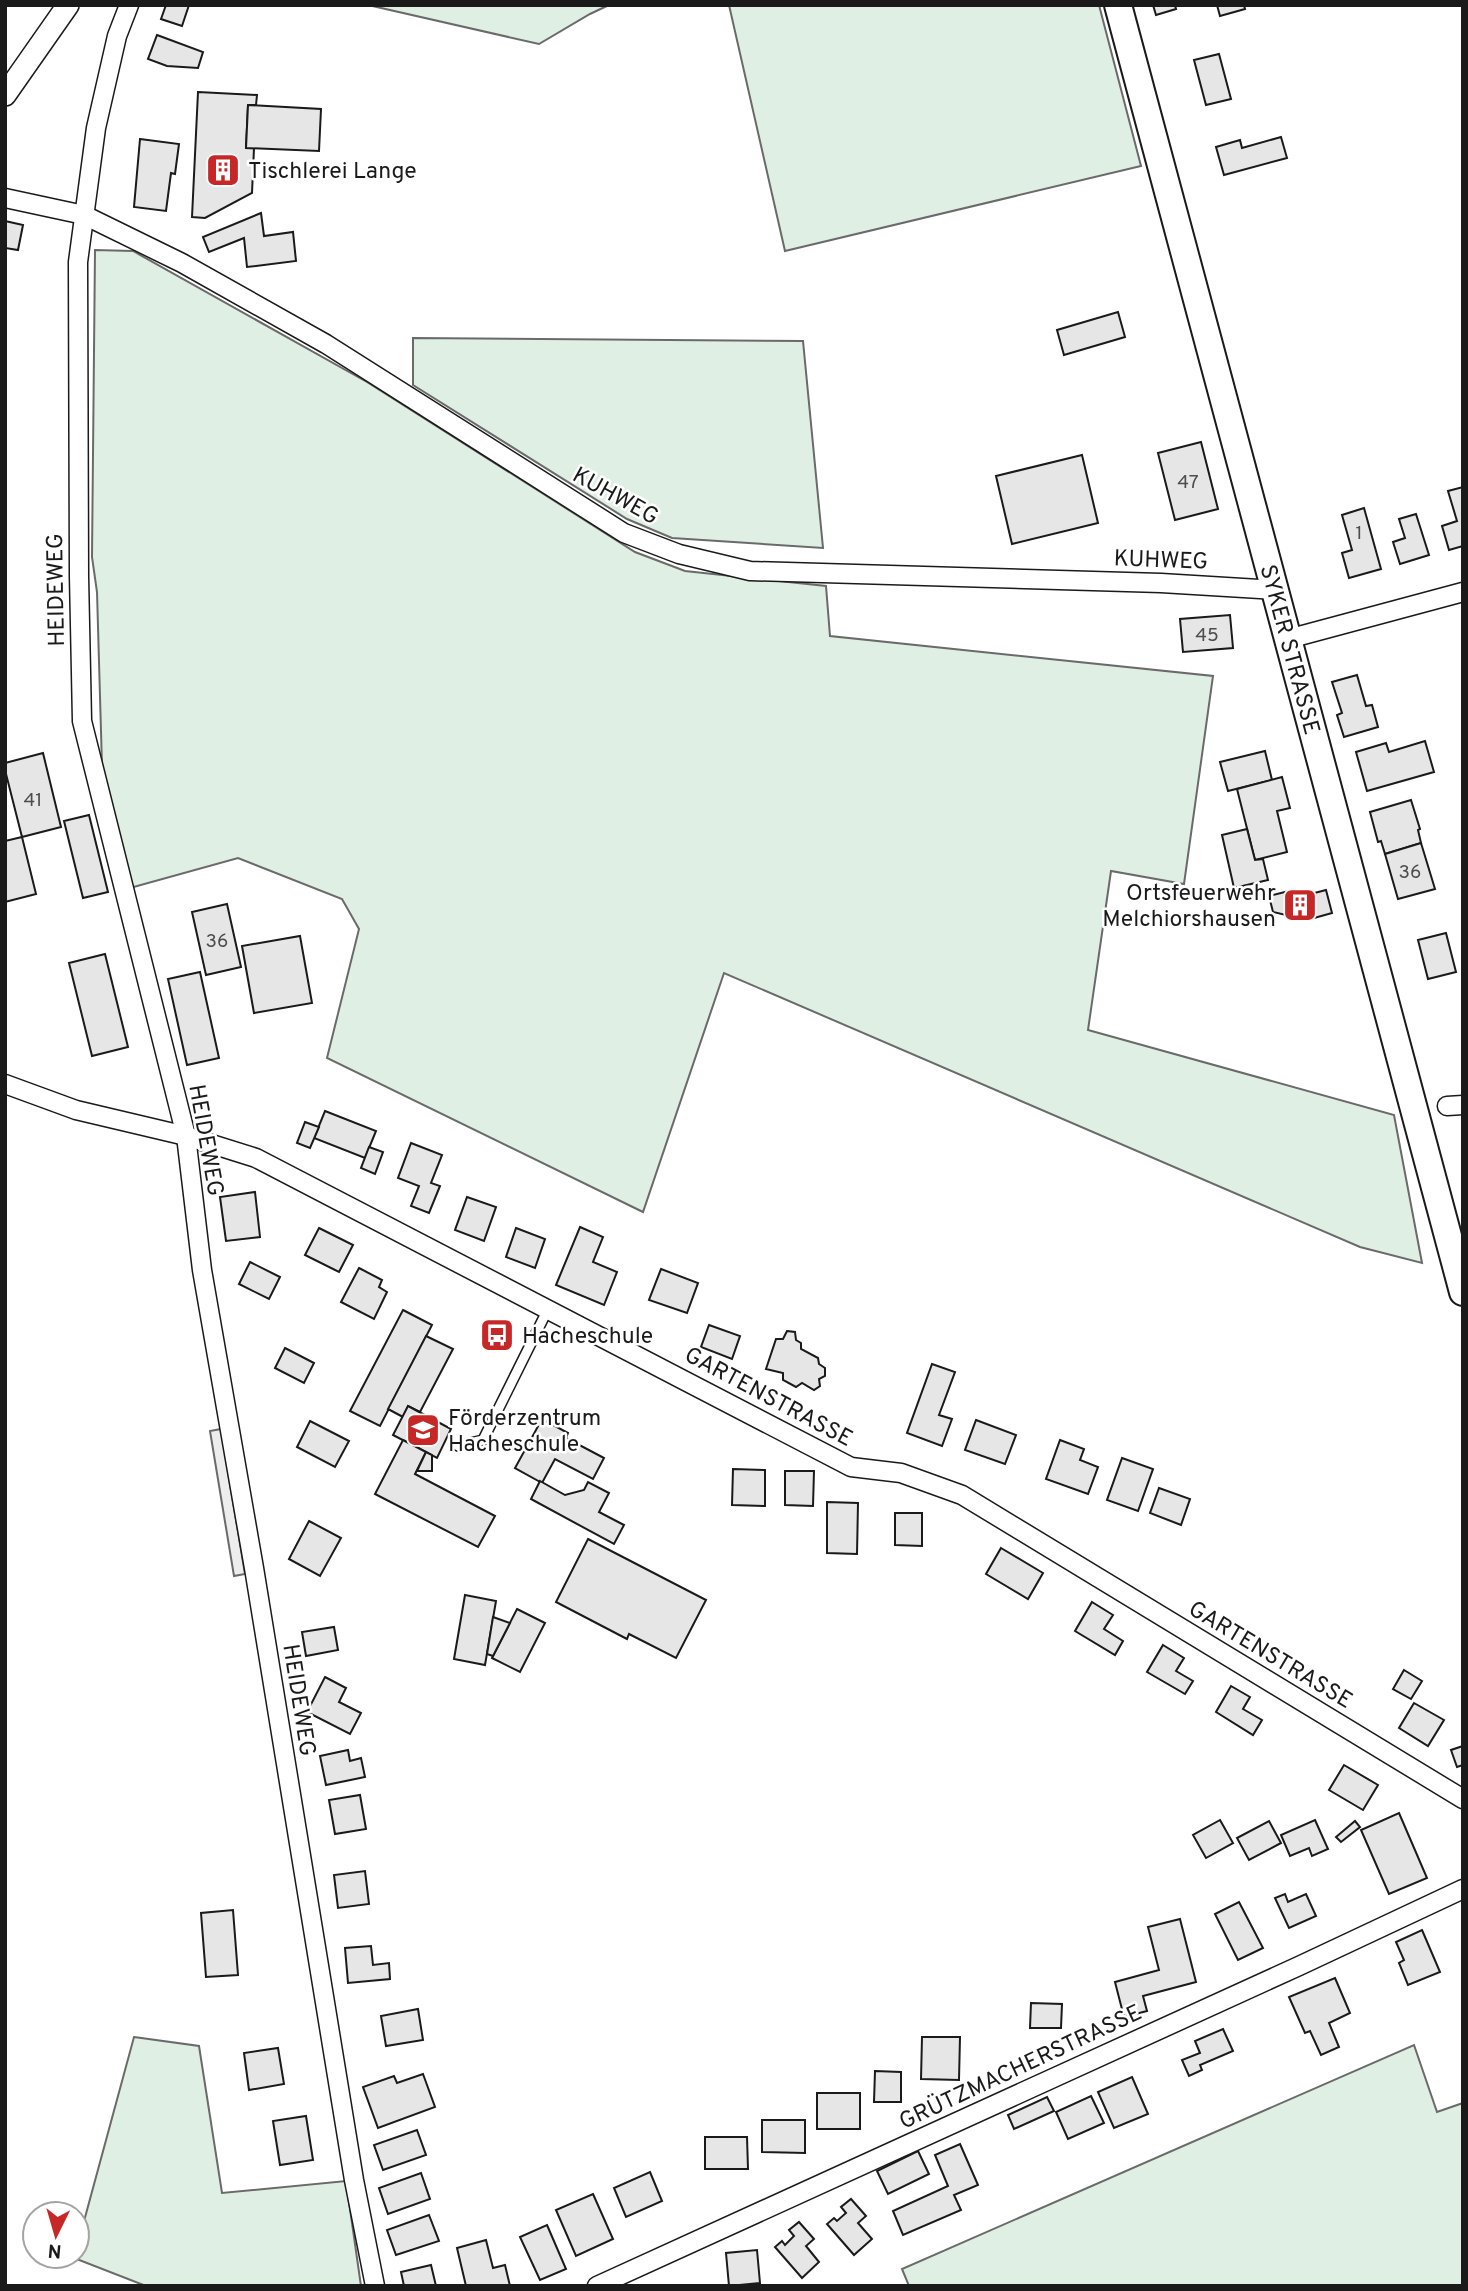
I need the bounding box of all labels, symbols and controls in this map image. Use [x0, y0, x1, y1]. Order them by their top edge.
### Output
building icon: Tischlerei Lange [204, 151, 242, 189]
place label: Tischlerei Lange [248, 158, 417, 187]
street label: KUHWEG [567, 462, 663, 533]
house number: 47 [1177, 471, 1199, 495]
house number: 1 [1355, 522, 1363, 546]
street label: HEIDEWEG [42, 533, 73, 647]
street label: KUHWEG [1113, 545, 1209, 578]
street label: SYKER STRASSE [1252, 562, 1325, 738]
house number: 45 [1195, 624, 1219, 648]
house number: 41 [24, 789, 42, 813]
house number: 36 [1399, 861, 1421, 885]
place label: Ortsfeuerwehr Melchiorshausen [1102, 880, 1276, 935]
building icon: Ortsfeuerwehr Melchiorshausen [1281, 886, 1319, 924]
house number: 36 [206, 930, 228, 954]
street label: HEIDEWEG [180, 1082, 229, 1199]
bus stop icon: Hacheschule [478, 1316, 516, 1354]
place label: Hacheschule [522, 1323, 653, 1352]
street label: GARTENSTRASSE [679, 1342, 857, 1455]
place label: Förderzentrum Hacheschule [448, 1405, 601, 1460]
school or university icon: Förderzentrum Hacheschule [404, 1411, 442, 1449]
street label: GARTENSTRASSE [1182, 1596, 1357, 1717]
street label: HEIDEWEG [274, 1642, 321, 1759]
street label: GRÜTZMACHERSTRASSE [895, 1998, 1147, 2137]
north arrow [21, 2200, 91, 2270]
text: N [47, 2237, 63, 2262]

